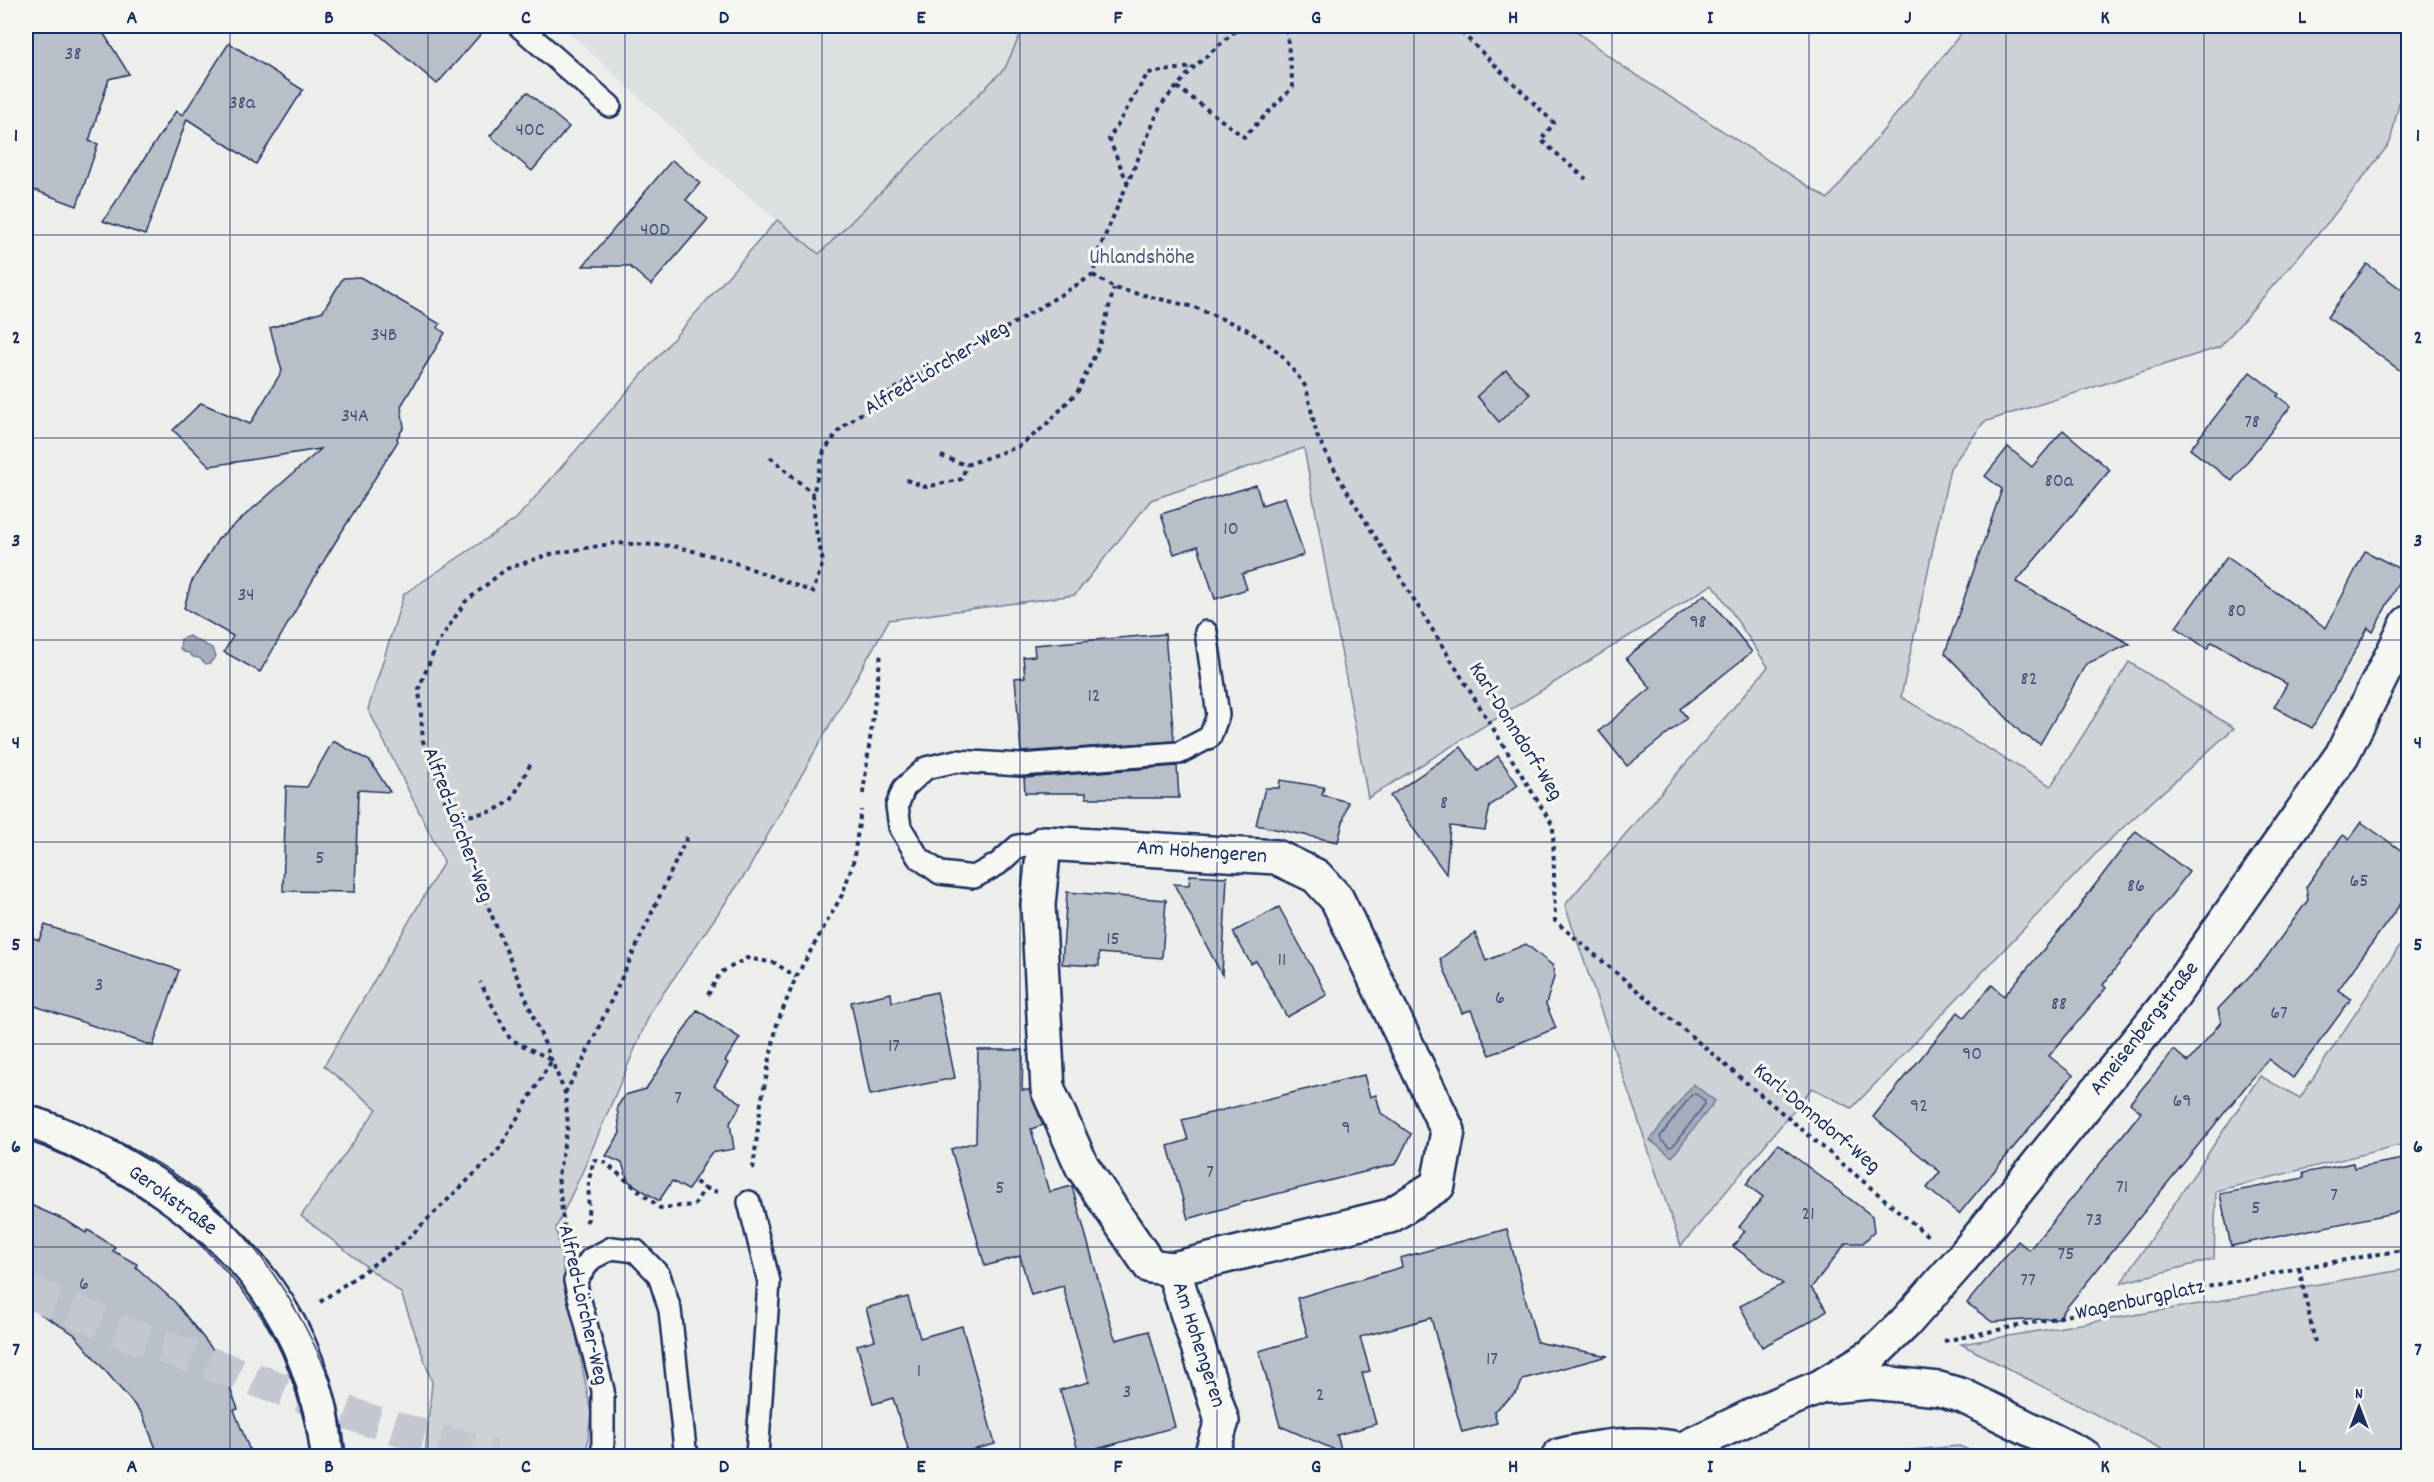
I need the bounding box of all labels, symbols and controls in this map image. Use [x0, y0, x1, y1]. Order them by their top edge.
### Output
text: A [127, 5, 138, 33]
text: B [324, 5, 334, 33]
text: C [521, 5, 531, 33]
text: D [719, 5, 730, 33]
text: E [916, 5, 926, 33]
text: F [1114, 5, 1124, 33]
text: G [1311, 5, 1321, 33]
text: H [1508, 5, 1518, 33]
text: I [1707, 5, 1714, 33]
text: J [1904, 5, 1912, 33]
text: K [2100, 5, 2110, 33]
text: L [2298, 5, 2307, 33]
house number: 38 [65, 41, 81, 69]
house number: 38a [229, 90, 256, 118]
house number: 40C [515, 117, 545, 145]
text: 1 [14, 123, 18, 151]
text: 1 [2416, 123, 2420, 151]
house number: 40D [640, 217, 670, 245]
park label: Uhlandshöhe [1089, 243, 1195, 274]
street label: Alfred-Lörcher-Weg [859, 314, 1015, 424]
house number: 34B [371, 322, 397, 350]
text: 2 [12, 325, 20, 353]
text: 2 [2414, 325, 2422, 353]
house number: 34A [341, 403, 369, 431]
house number: 78 [2244, 409, 2260, 437]
house number: 80a [2045, 468, 2074, 496]
house number: 10 [1223, 516, 1239, 544]
text: 3 [12, 528, 20, 556]
text: 3 [2414, 528, 2422, 556]
house number: 34 [237, 582, 255, 610]
house number: 80 [2228, 598, 2246, 626]
house number: 98 [1689, 609, 1707, 637]
street label: Karl-Donndorf-Weg [1460, 657, 1570, 807]
house number: 82 [2021, 666, 2037, 694]
house number: 12 [1087, 683, 1101, 711]
text: 4 [12, 730, 20, 758]
text: 4 [2414, 730, 2422, 758]
street label: Alfred-Lörcher-Weg [413, 743, 501, 907]
house number: 8 [1440, 790, 1448, 818]
street label: Am Hohengeren [1136, 833, 1268, 873]
house number: 5 [315, 845, 325, 873]
house number: 65 [2349, 868, 2369, 896]
house number: 86 [2127, 873, 2145, 901]
house number: 15 [1106, 926, 1120, 954]
text: 5 [11, 932, 21, 960]
text: 5 [2413, 932, 2423, 960]
house number: 11 [1278, 947, 1286, 975]
street label: Ameisenbergstraße [2083, 955, 2207, 1103]
house number: 3 [95, 972, 103, 1000]
house number: 6 [1495, 985, 1505, 1013]
house number: 88 [2051, 991, 2067, 1019]
house number: 67 [2270, 1000, 2288, 1028]
house number: 17 [888, 1033, 900, 1061]
house number: 90 [1962, 1041, 1982, 1069]
street label: Karl-Donndorf-Weg [1745, 1056, 1887, 1182]
house number: 7 [674, 1085, 682, 1113]
house number: 69 [2173, 1088, 2191, 1116]
house number: 92 [1910, 1093, 1928, 1121]
house number: 9 [1341, 1115, 1351, 1143]
text: 6 [11, 1134, 21, 1162]
text: 6 [2413, 1134, 2423, 1162]
street label: Gerokstraße [121, 1158, 223, 1244]
house number: 7 [1206, 1159, 1214, 1187]
house number: 71 [2116, 1174, 2128, 1202]
house number: 5 [995, 1175, 1005, 1203]
house number: 7 [2330, 1182, 2338, 1210]
house number: 5 [2251, 1195, 2261, 1223]
house number: 21 [1801, 1201, 1815, 1229]
house number: 73 [2086, 1207, 2102, 1235]
street label: Alfred-Lörcher-Weg [548, 1222, 616, 1388]
house number: 75 [2058, 1241, 2074, 1269]
house number: 77 [2020, 1267, 2036, 1295]
house number: 6 [79, 1271, 89, 1299]
street label: Wagenburgplatz [2073, 1272, 2208, 1330]
street label: Am Hohengeren [1163, 1278, 1233, 1412]
text: 7 [12, 1337, 20, 1365]
text: 7 [2414, 1337, 2422, 1365]
house number: 17 [1486, 1346, 1498, 1374]
house number: 1 [917, 1358, 921, 1386]
north arrow [2329, 1377, 2389, 1437]
house number: 3 [1123, 1379, 1131, 1407]
house number: 2 [1316, 1382, 1324, 1410]
text: N [2355, 1383, 2363, 1406]
text: A [127, 1454, 138, 1482]
text: B [324, 1454, 334, 1482]
text: C [521, 1454, 531, 1482]
text: D [719, 1454, 730, 1482]
text: E [916, 1454, 926, 1482]
text: F [1114, 1454, 1124, 1482]
text: G [1311, 1454, 1321, 1482]
text: H [1508, 1454, 1518, 1482]
text: I [1707, 1454, 1714, 1482]
text: J [1904, 1454, 1912, 1482]
text: K [2100, 1454, 2110, 1482]
text: L [2298, 1454, 2307, 1482]

